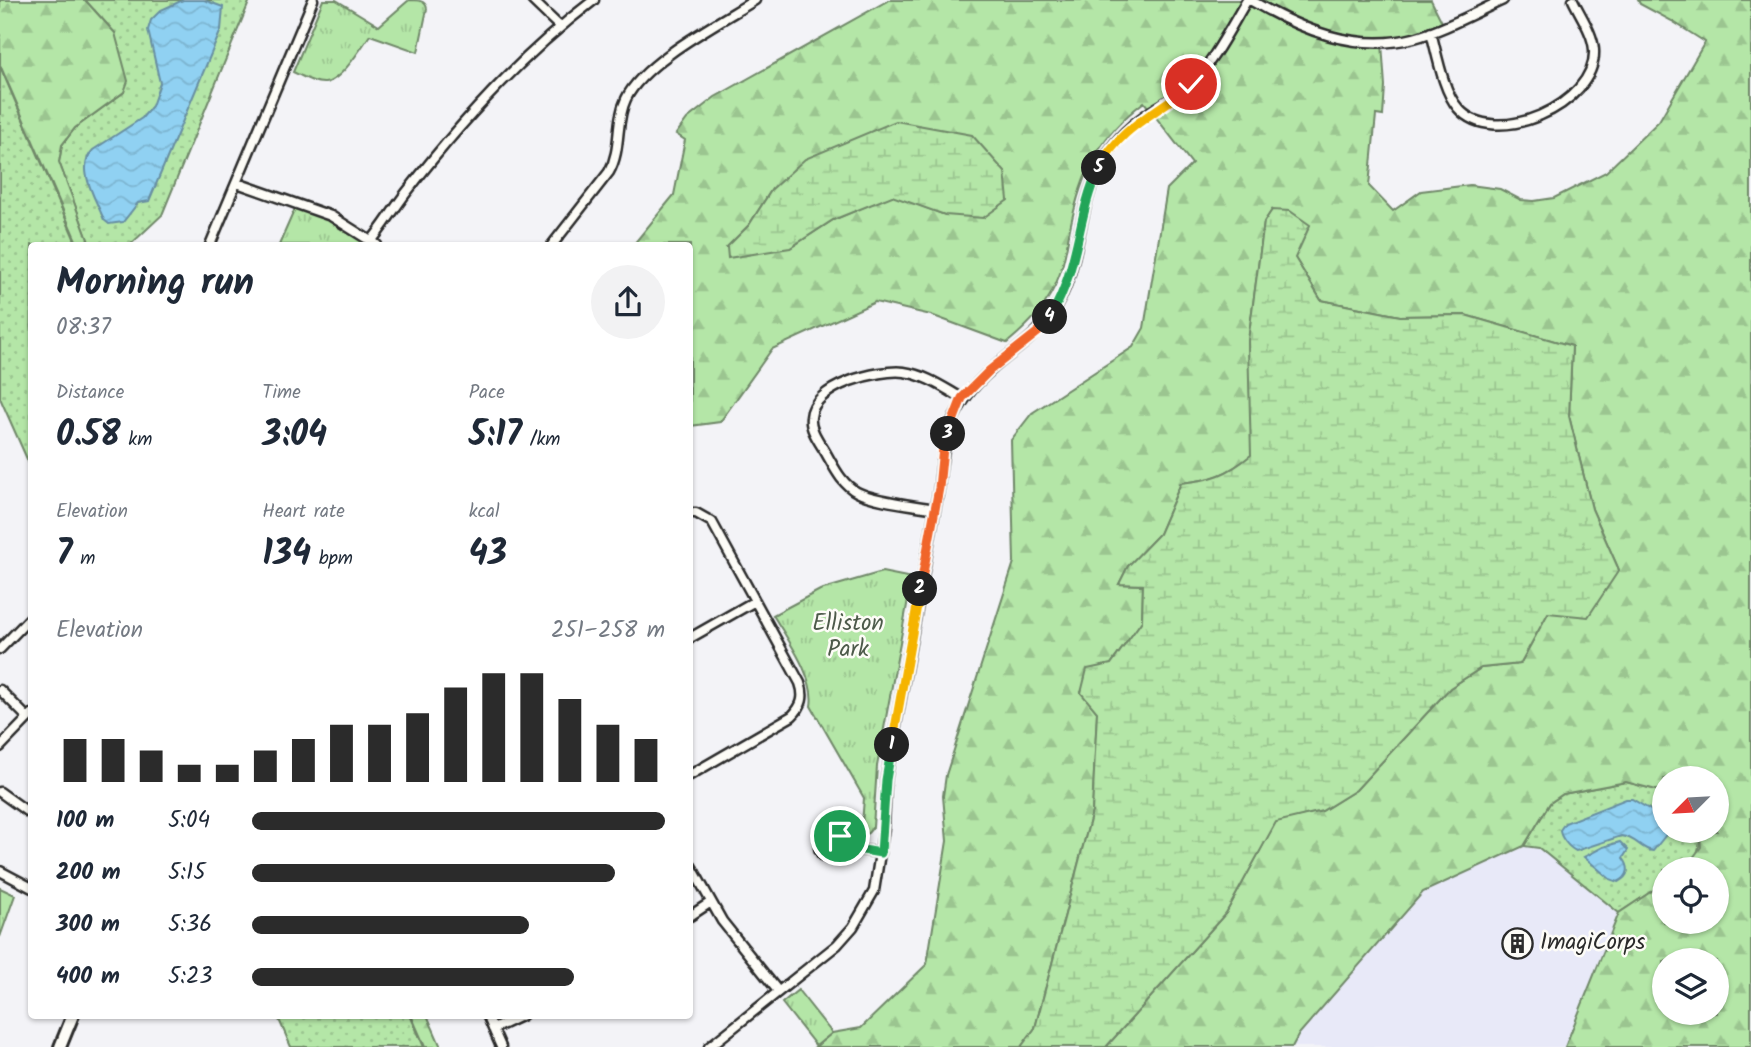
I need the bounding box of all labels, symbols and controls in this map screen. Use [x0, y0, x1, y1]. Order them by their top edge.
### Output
pin [1161, 54, 1221, 114]
icon: check [1172, 65, 1210, 103]
pin: 5 [1082, 150, 1116, 186]
text: 5 [1094, 152, 1103, 182]
text: Morning run [56, 254, 254, 314]
button: share [591, 265, 665, 339]
pin: 4 [1032, 300, 1068, 334]
text: 4 [1044, 301, 1055, 331]
text: 08:37 [56, 310, 111, 346]
text: Distance [56, 378, 124, 408]
text: Time [262, 378, 301, 408]
text: Pace [469, 378, 505, 408]
text: 0.58 [56, 408, 121, 464]
text: 3:04 [262, 408, 327, 464]
text: 5:17 [469, 408, 522, 464]
pin: 3 [930, 416, 965, 452]
text: 3 [942, 418, 953, 448]
text: km [121, 425, 152, 455]
text: /km [522, 425, 560, 455]
text: Elevation [56, 497, 128, 527]
text: Heart rate [262, 497, 345, 527]
text: kcal [469, 497, 500, 527]
text: 7 [56, 527, 73, 583]
text: 134 [262, 527, 311, 583]
text: 43 [469, 527, 507, 583]
text: m [73, 544, 95, 574]
text: bpm [311, 544, 353, 574]
pin: 2 [902, 572, 937, 606]
text: 2 [914, 573, 925, 603]
park label: Elliston Park [812, 606, 884, 668]
text: Elevation [56, 613, 143, 649]
text: 251–258 m [551, 613, 665, 649]
pin: 1 [874, 728, 910, 762]
text: 1 [889, 729, 894, 759]
north arrow [1652, 766, 1729, 844]
map controls [1652, 766, 1729, 1025]
text: 100 m [56, 803, 114, 839]
text: 5:04 [168, 803, 210, 839]
pin [810, 806, 870, 866]
icon: arrive [821, 817, 859, 855]
text: 200 m [56, 855, 121, 891]
text: 5:15 [168, 855, 206, 891]
button: locate [1652, 857, 1729, 934]
text: 300 m [56, 907, 120, 943]
text: 5:36 [168, 907, 212, 943]
place label: ImagiCorps [1540, 925, 1645, 961]
building icon: ImagiCorps [1500, 926, 1534, 960]
button: layers [1652, 948, 1729, 1025]
text: 400 m [56, 959, 120, 995]
text: 5:23 [168, 959, 213, 995]

